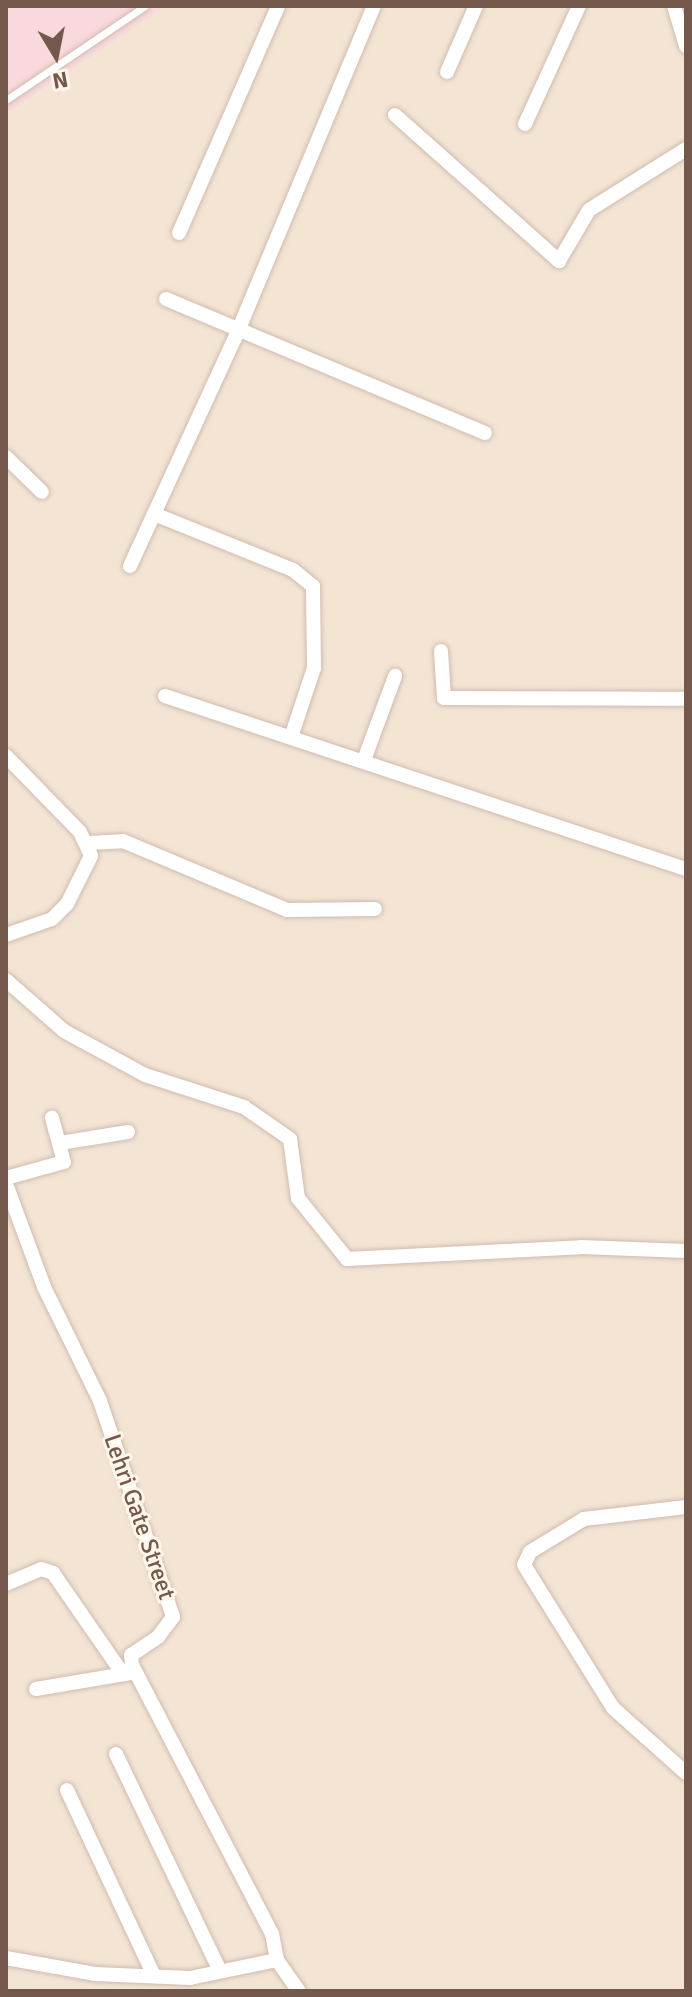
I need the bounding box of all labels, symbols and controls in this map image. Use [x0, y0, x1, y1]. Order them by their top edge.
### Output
north arrow [16, 16, 96, 96]
text: N [50, 66, 70, 95]
street label: Lehri Gate Street [97, 1430, 181, 1604]

